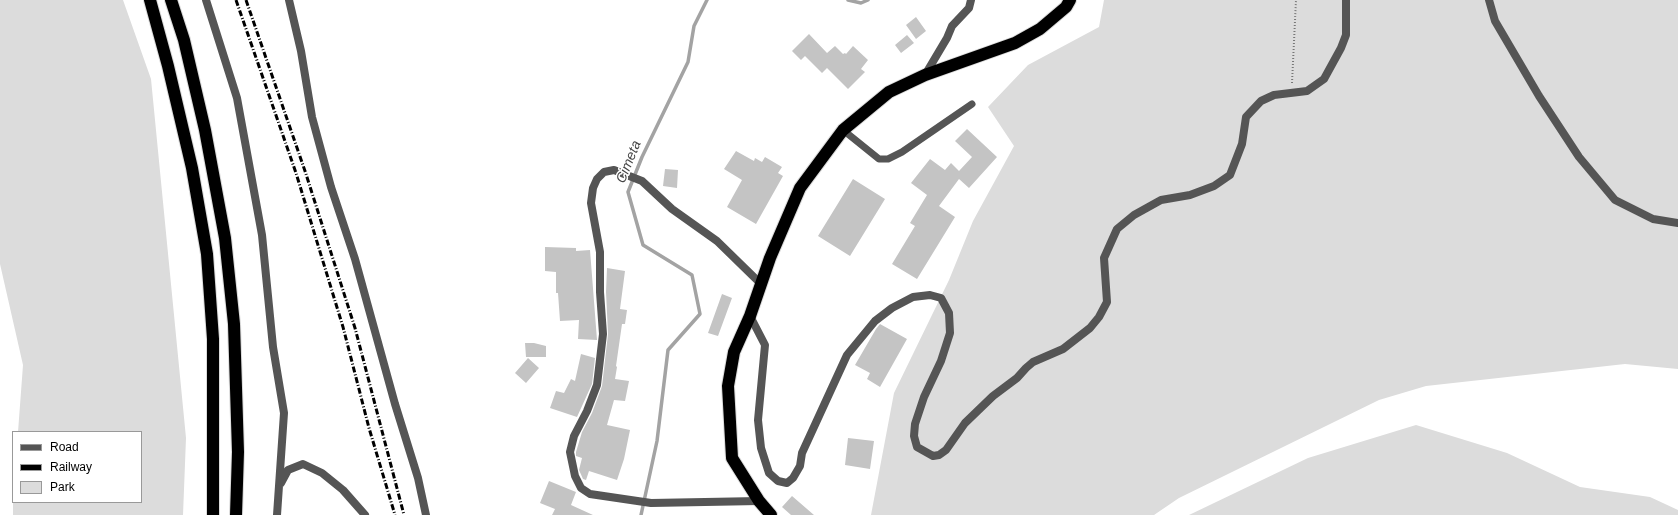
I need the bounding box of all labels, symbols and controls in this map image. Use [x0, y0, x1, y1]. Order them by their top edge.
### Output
water label: Cimeta [613, 138, 645, 186]
legend [12, 431, 142, 503]
text: Road [50, 440, 79, 454]
text: Railway [50, 460, 92, 474]
text: Park [50, 480, 75, 494]

